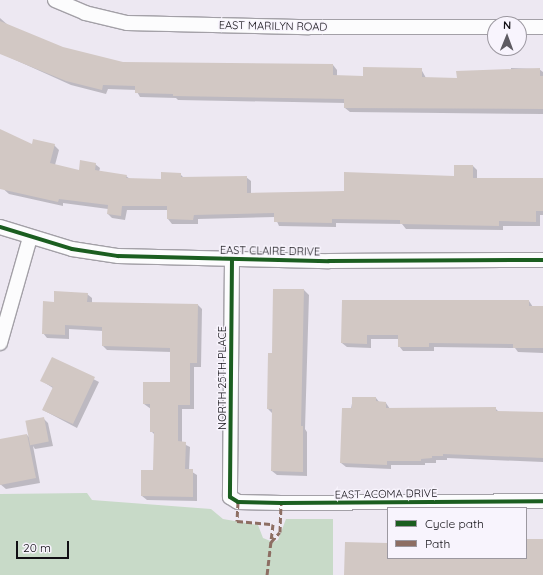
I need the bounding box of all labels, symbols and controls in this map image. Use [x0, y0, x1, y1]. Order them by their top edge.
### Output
north arrow [487, 16, 527, 56]
street label: EAST MARILYN ROAD [219, 18, 327, 34]
text: N [503, 18, 511, 32]
street label: EAST CLAIRE DRIVE [220, 244, 320, 258]
street label: NORTH 25TH PLACE [215, 326, 229, 430]
street label: EAST ACOMA DRIVE [335, 487, 437, 501]
legend [387, 507, 527, 559]
text: Cycle path [425, 516, 484, 531]
scale bar [18, 533, 71, 559]
text: Path [425, 536, 450, 551]
text: 20 m [23, 540, 51, 555]

